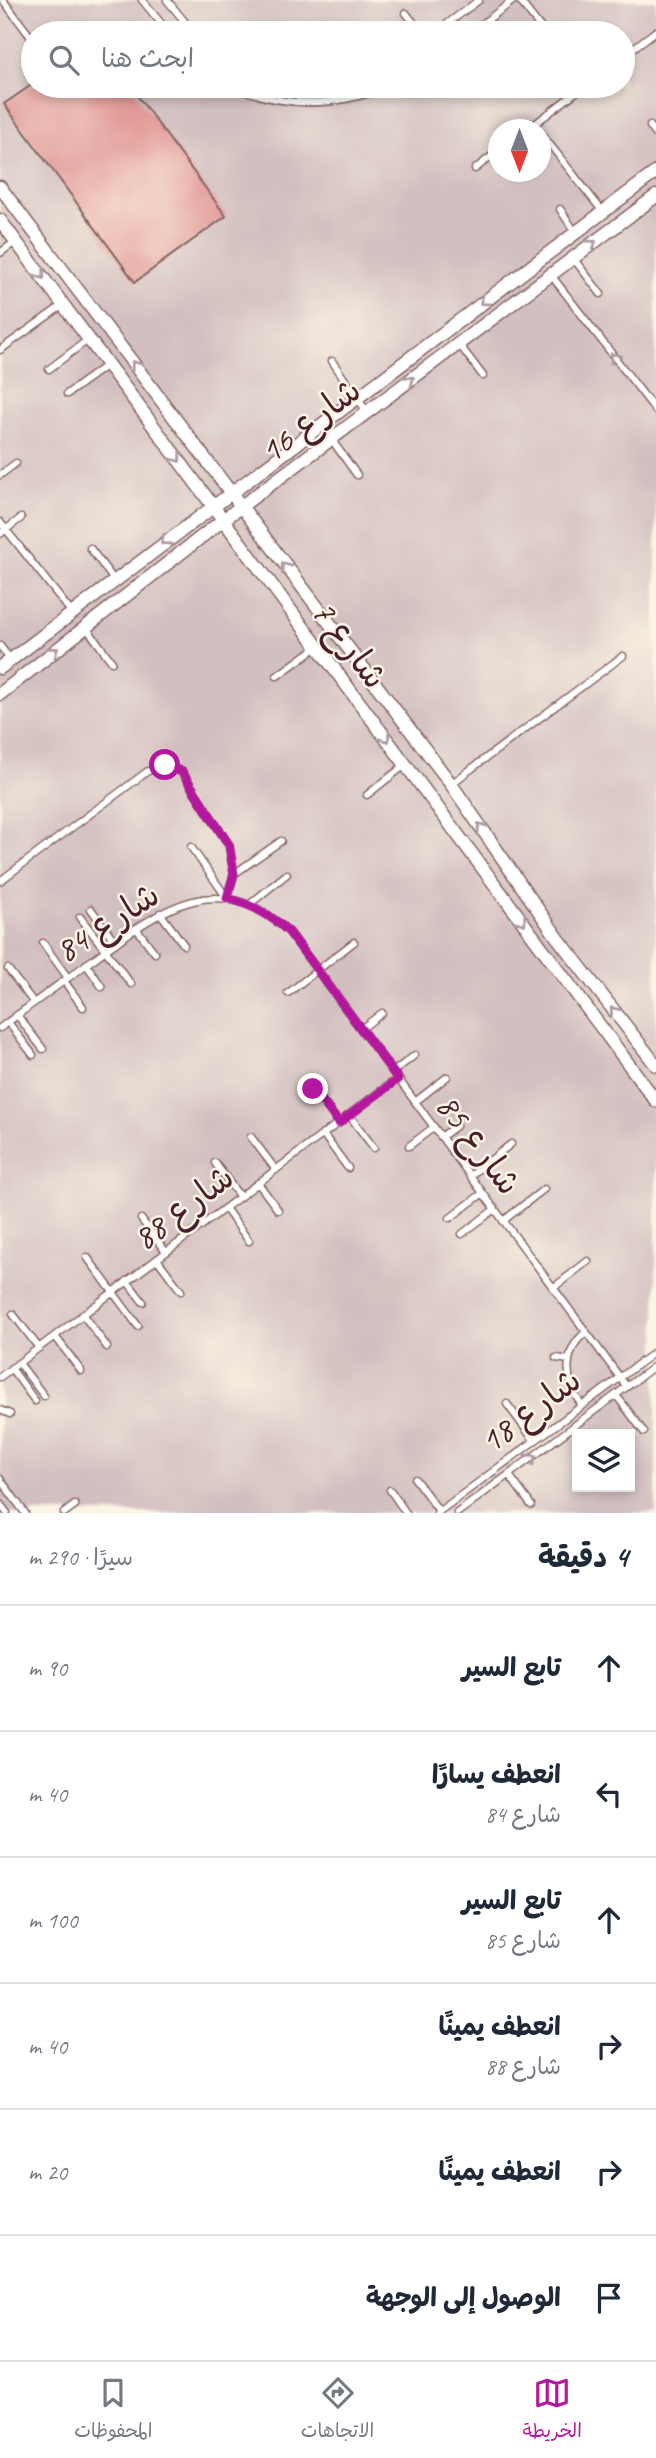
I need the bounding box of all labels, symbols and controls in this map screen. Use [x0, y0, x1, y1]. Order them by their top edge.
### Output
search box [21, 21, 635, 98]
icon: search [45, 41, 83, 79]
text: ابحث هنا [101, 42, 194, 75]
north arrow [488, 119, 551, 182]
one-way arrow [585, 240, 597, 252]
one-way arrow [32, 267, 45, 280]
one-way arrow [479, 293, 492, 305]
one-way arrow [610, 352, 623, 364]
one-way arrow [131, 360, 143, 372]
street label: شارع 16 [251, 368, 371, 475]
one-way arrow [402, 376, 415, 388]
one-way arrow [168, 450, 181, 462]
one-way arrow [160, 533, 173, 546]
one-way arrow [281, 562, 293, 575]
street label: شارع 7 [300, 591, 398, 699]
one-way arrow [46, 647, 58, 660]
one-way arrow [377, 730, 390, 743]
route start [149, 749, 180, 780]
one-way arrow [477, 822, 489, 835]
street label: شارع 84 [46, 872, 169, 974]
one-way arrow [513, 913, 526, 926]
one-way arrow [610, 1007, 623, 1019]
route end [297, 1073, 328, 1104]
street label: شارع 85 [424, 1085, 531, 1205]
street label: شارع 88 [124, 1155, 244, 1262]
street label: شارع 18 [471, 1358, 591, 1465]
map controls [572, 1429, 635, 1492]
button: layers [572, 1429, 635, 1492]
one-way arrow [524, 1453, 536, 1466]
text: 4 دقيقة [538, 1538, 628, 1576]
text: سيرًا · 290 m [28, 1543, 133, 1572]
icon: ahead [590, 1649, 628, 1687]
text: تابع السير [462, 1651, 561, 1684]
text: 90 m [28, 1654, 67, 1683]
text: انعطف يسارًا [432, 1758, 561, 1791]
icon: left [590, 1775, 628, 1813]
text: 40 m [28, 1780, 67, 1809]
text: شارع 84 [485, 1800, 561, 1829]
text: تابع السير [462, 1884, 561, 1917]
icon: ahead [590, 1901, 628, 1939]
text: 100 m [28, 1906, 78, 1935]
text: شارع 85 [485, 1926, 561, 1955]
text: انعطف يمينًا [439, 2010, 561, 2043]
icon: right [590, 2027, 628, 2065]
text: 40 m [28, 2032, 67, 2061]
text: شارع 88 [485, 2052, 561, 2081]
icon: right [590, 2153, 628, 2191]
text: انعطف يمينًا [439, 2155, 561, 2188]
text: 20 m [28, 2158, 67, 2187]
icon: arrive [590, 2279, 628, 2317]
text: الوصول إلى الوجهة [366, 2281, 561, 2314]
tab: المحفوظات [74, 2374, 152, 2447]
tab: الاتجاهات [301, 2374, 374, 2447]
tab: الخريطة [523, 2374, 582, 2447]

